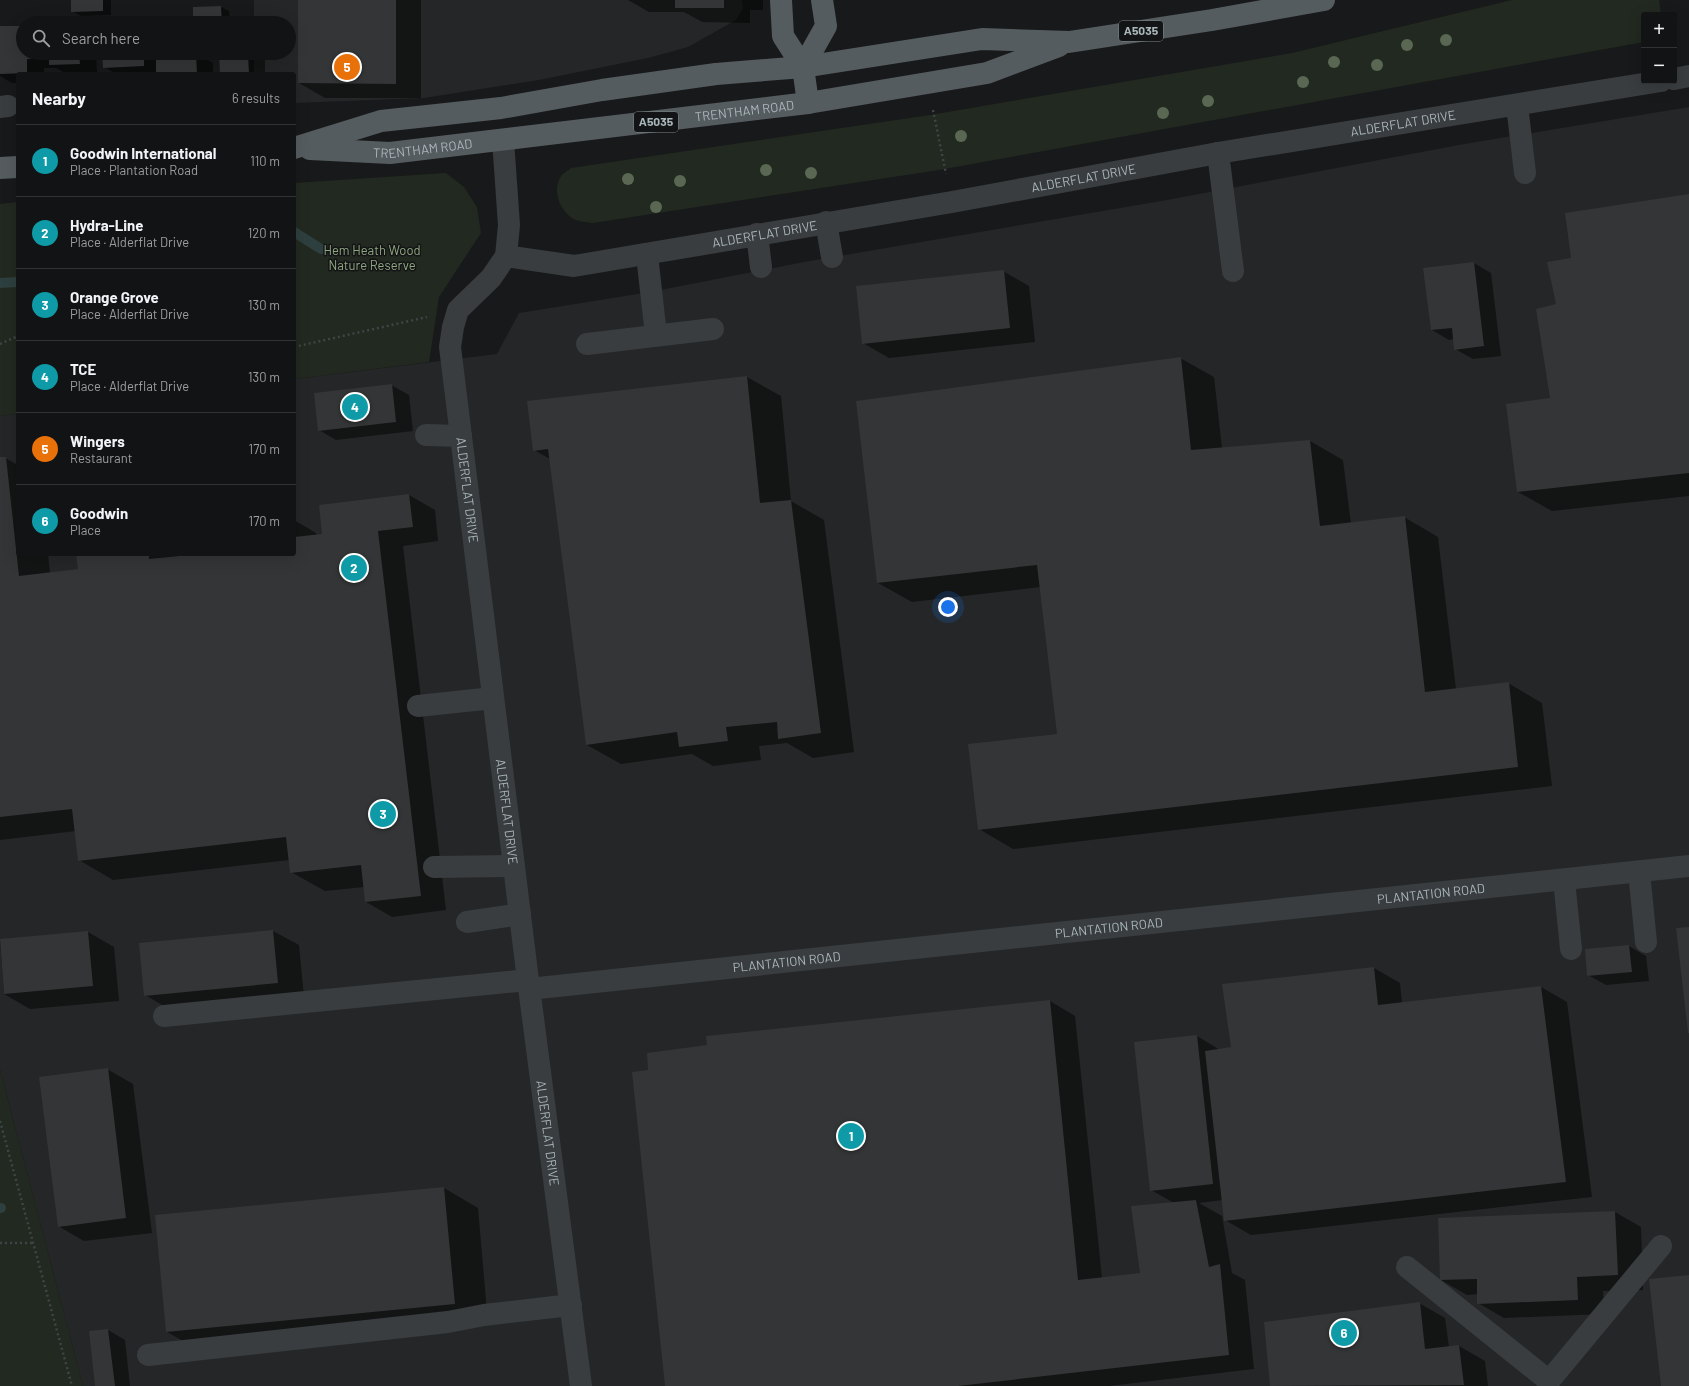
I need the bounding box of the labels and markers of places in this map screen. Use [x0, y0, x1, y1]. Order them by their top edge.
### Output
pin: 5 [334, 52, 360, 82]
pin: 4 [342, 392, 368, 422]
pin: 2 [341, 553, 367, 583]
pin: 3 [370, 799, 396, 829]
pin: 1 [838, 1121, 864, 1151]
pin: 6 [1331, 1318, 1357, 1348]

